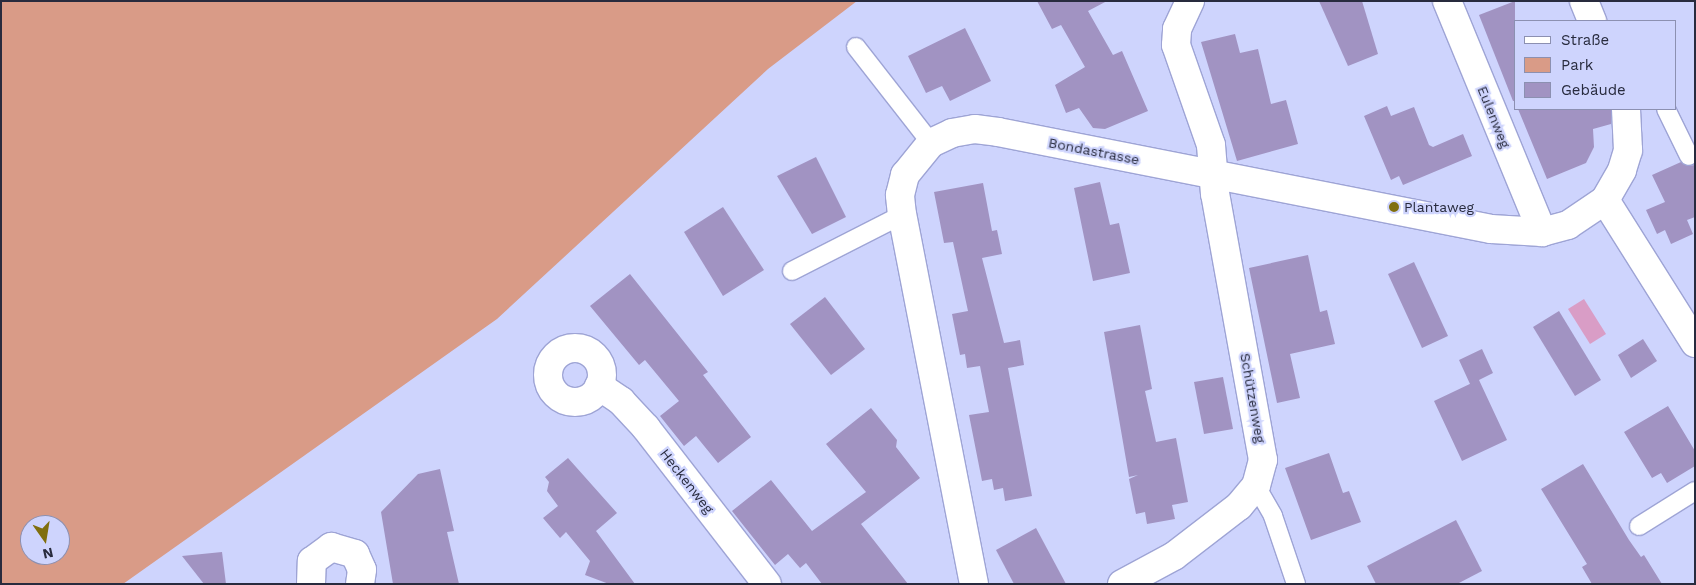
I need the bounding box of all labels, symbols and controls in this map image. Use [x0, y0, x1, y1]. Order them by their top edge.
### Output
legend [1514, 20, 1676, 110]
text: Straße [1561, 31, 1609, 49]
text: Park [1561, 56, 1593, 74]
text: Gebäude [1561, 81, 1626, 99]
street label: Eulenweg [1474, 84, 1514, 150]
street label: Bondastrasse [1047, 134, 1141, 168]
place label: Plantaweg [1404, 199, 1474, 215]
marker: Plantaweg [1388, 201, 1400, 213]
street label: Schützenweg [1237, 352, 1269, 444]
street label: Heckenweg [657, 445, 717, 517]
north arrow [20, 515, 70, 565]
text: N [41, 545, 55, 563]

